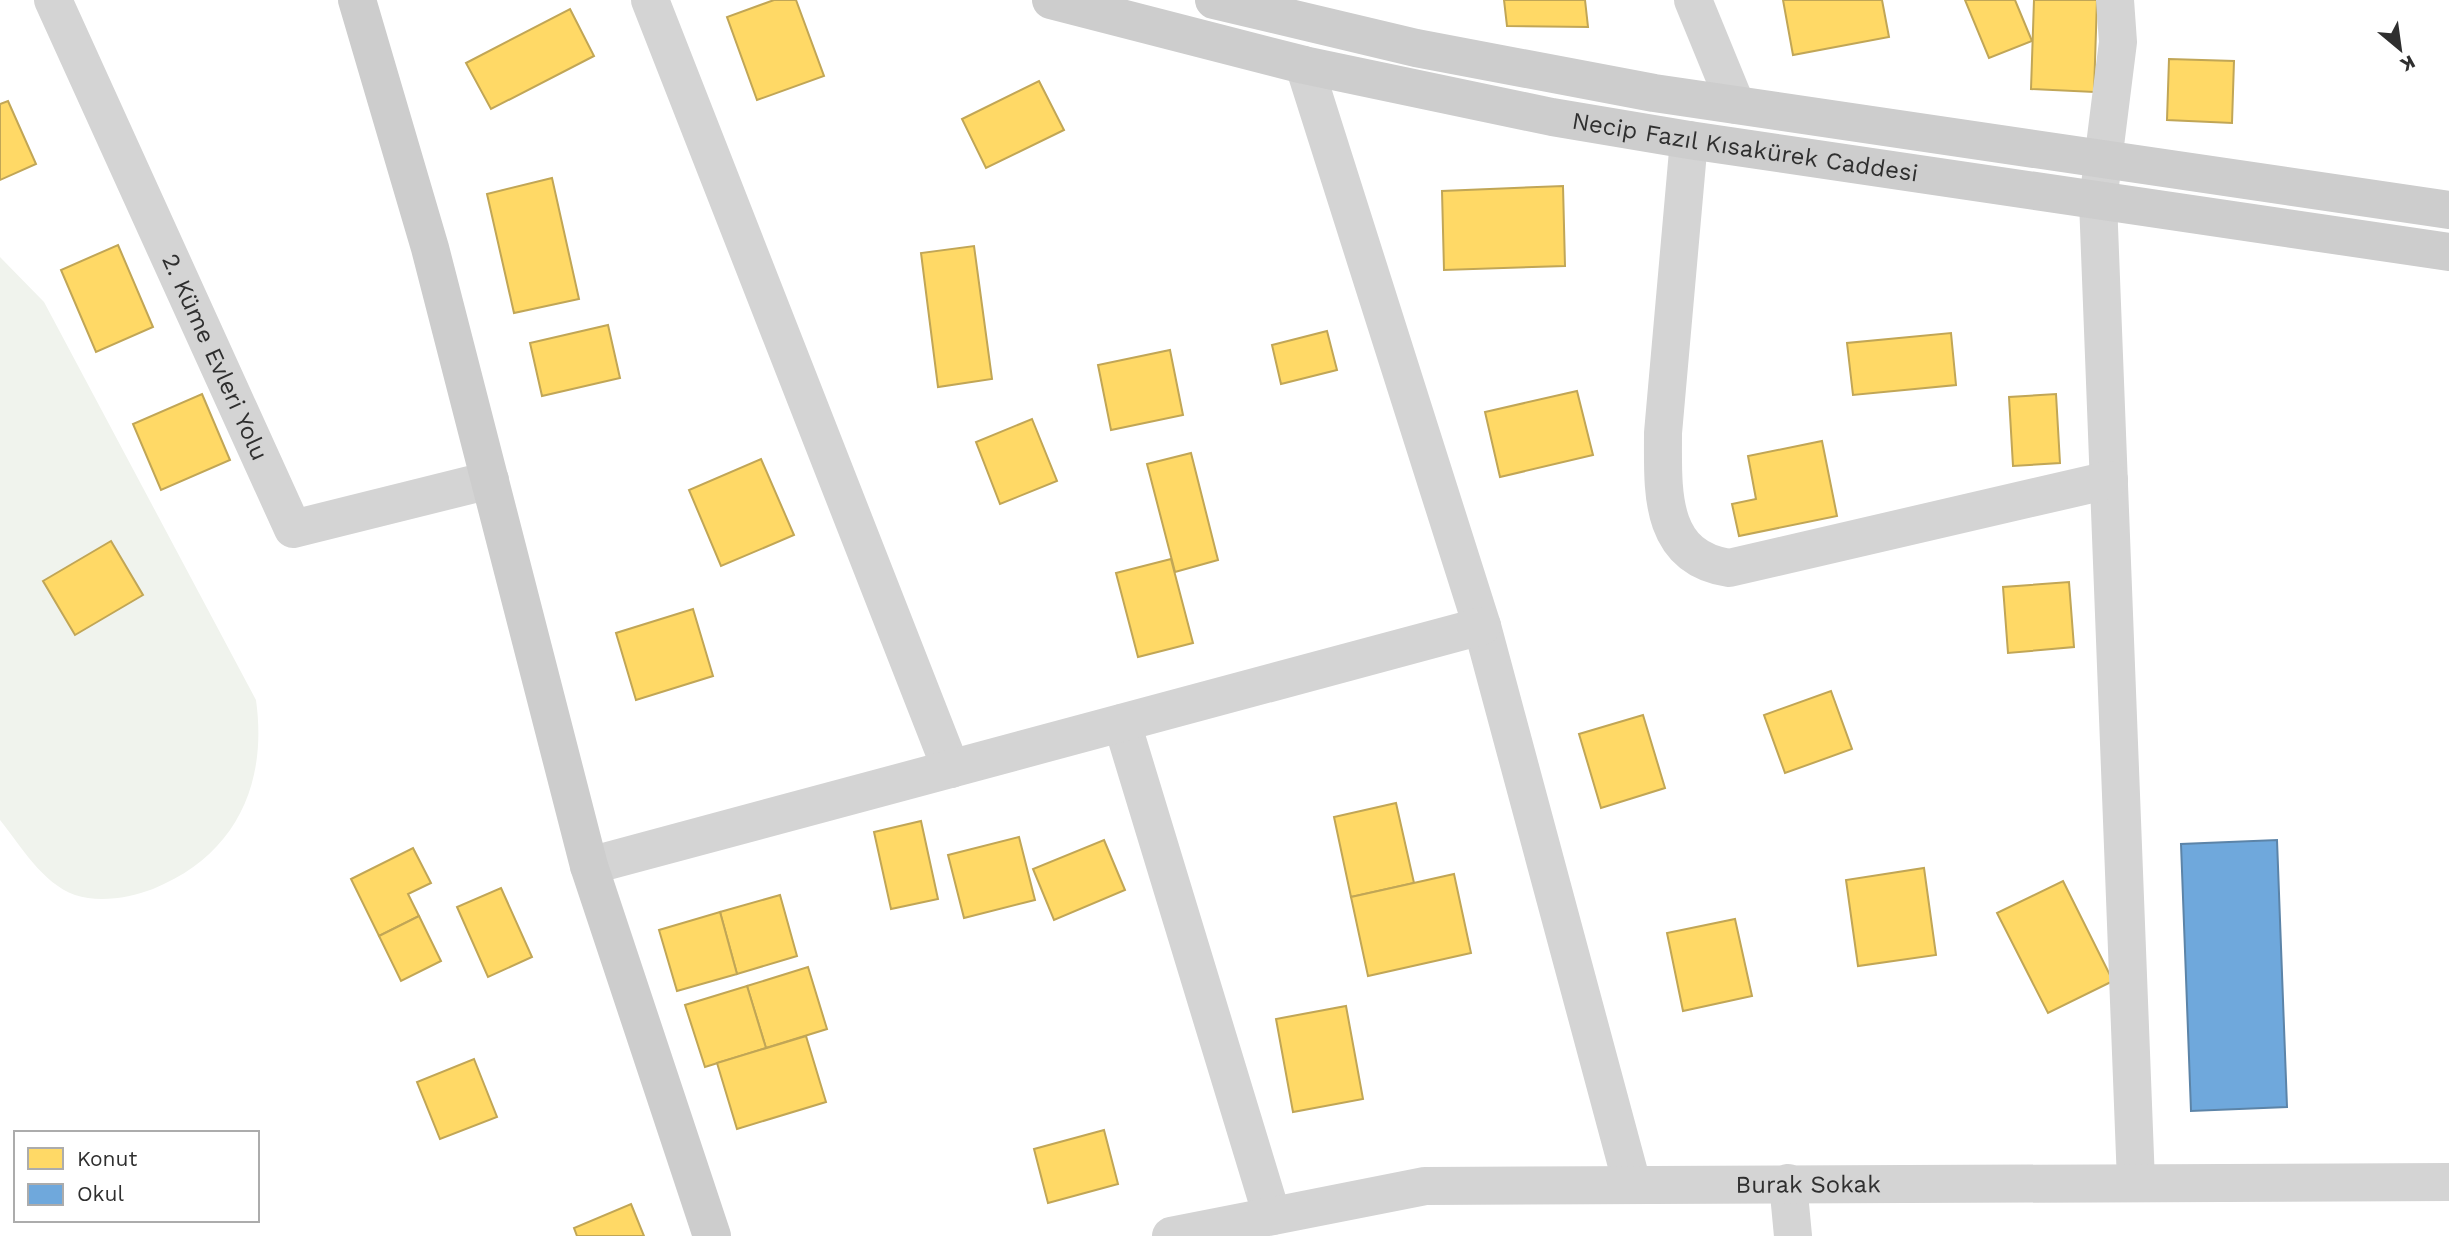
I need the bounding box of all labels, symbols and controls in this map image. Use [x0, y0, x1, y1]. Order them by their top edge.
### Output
north arrow [2365, 14, 2435, 84]
text: K [2397, 50, 2419, 77]
street label: Necip Fazıl Kısakürek Caddesi [1570, 107, 1920, 188]
street label: 2. Küme Evleri Yolu [156, 249, 274, 465]
legend [14, 1131, 259, 1222]
text: Konut [77, 1146, 137, 1171]
street label: Burak Sokak [1735, 1170, 1881, 1199]
text: Okul [77, 1181, 124, 1206]

